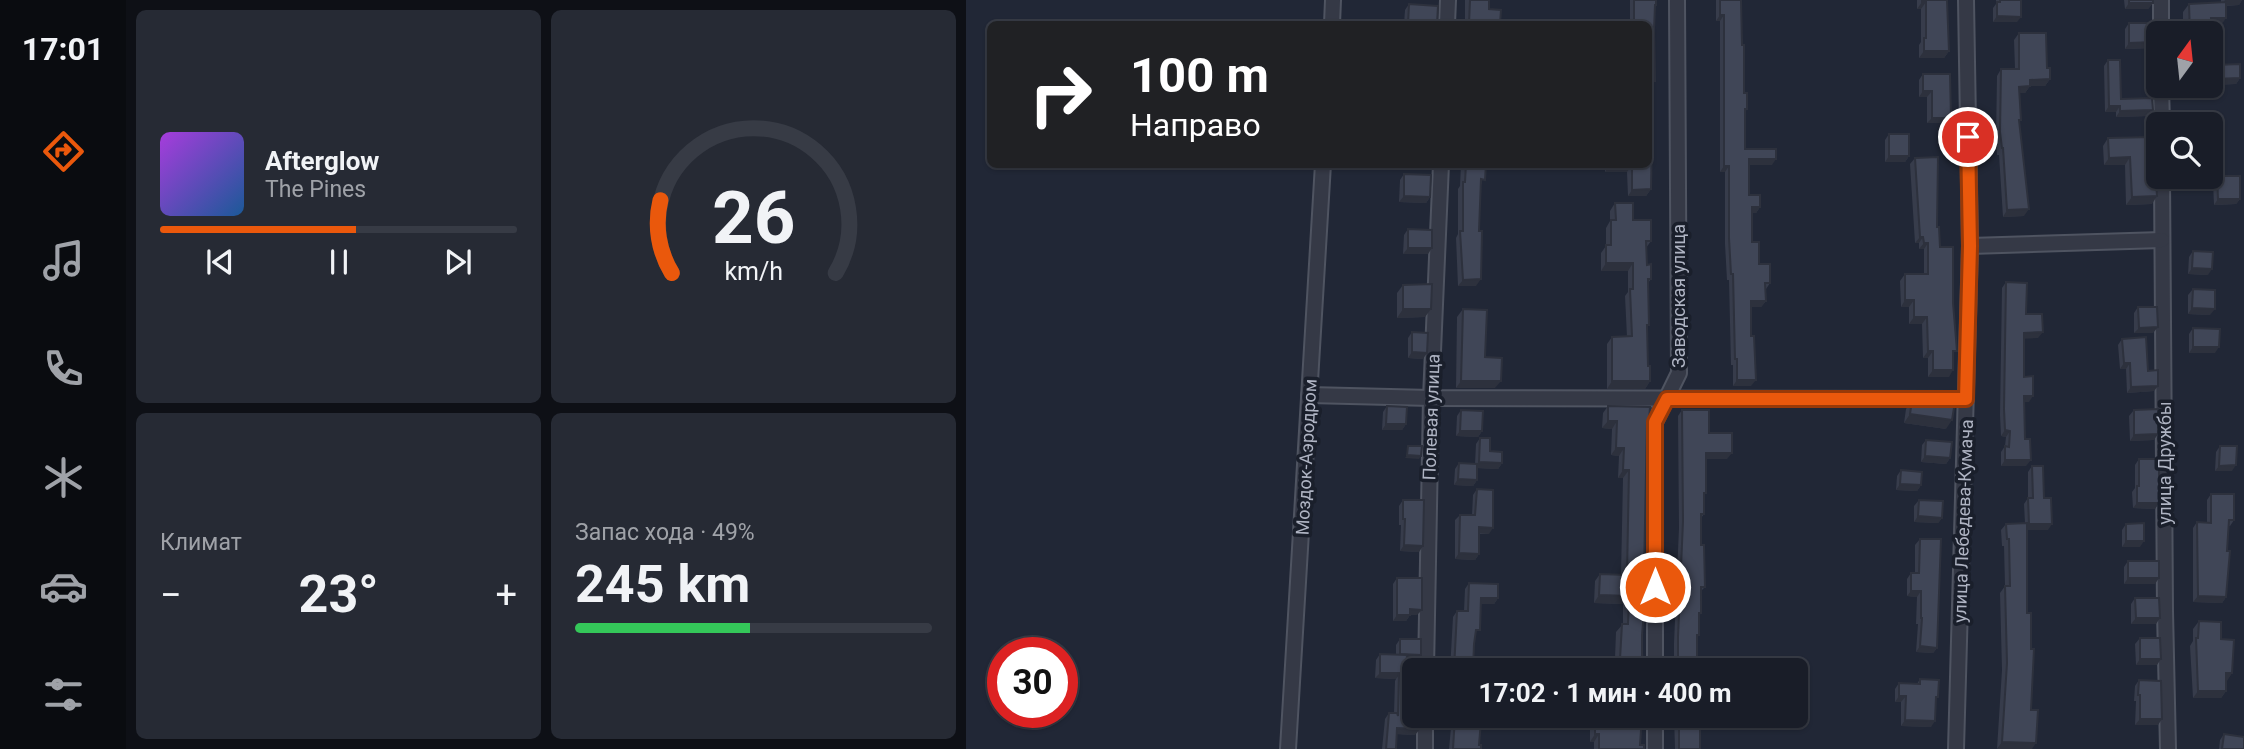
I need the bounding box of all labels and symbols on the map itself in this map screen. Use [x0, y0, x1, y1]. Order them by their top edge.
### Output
north arrow [2146, 21, 2222, 98]
pin [1938, 107, 1998, 167]
street label: Заводская улица [1668, 224, 1689, 368]
street label: Полевая улица [1418, 353, 1444, 481]
street label: Моздок-Аэродром [1291, 378, 1321, 536]
street label: улица Дружбы [2154, 401, 2175, 525]
street label: улица Лебедева-Кумача [1949, 419, 1977, 623]
position arrow [1618, 550, 1692, 624]
speed limit sign: 30 [987, 637, 1078, 728]

